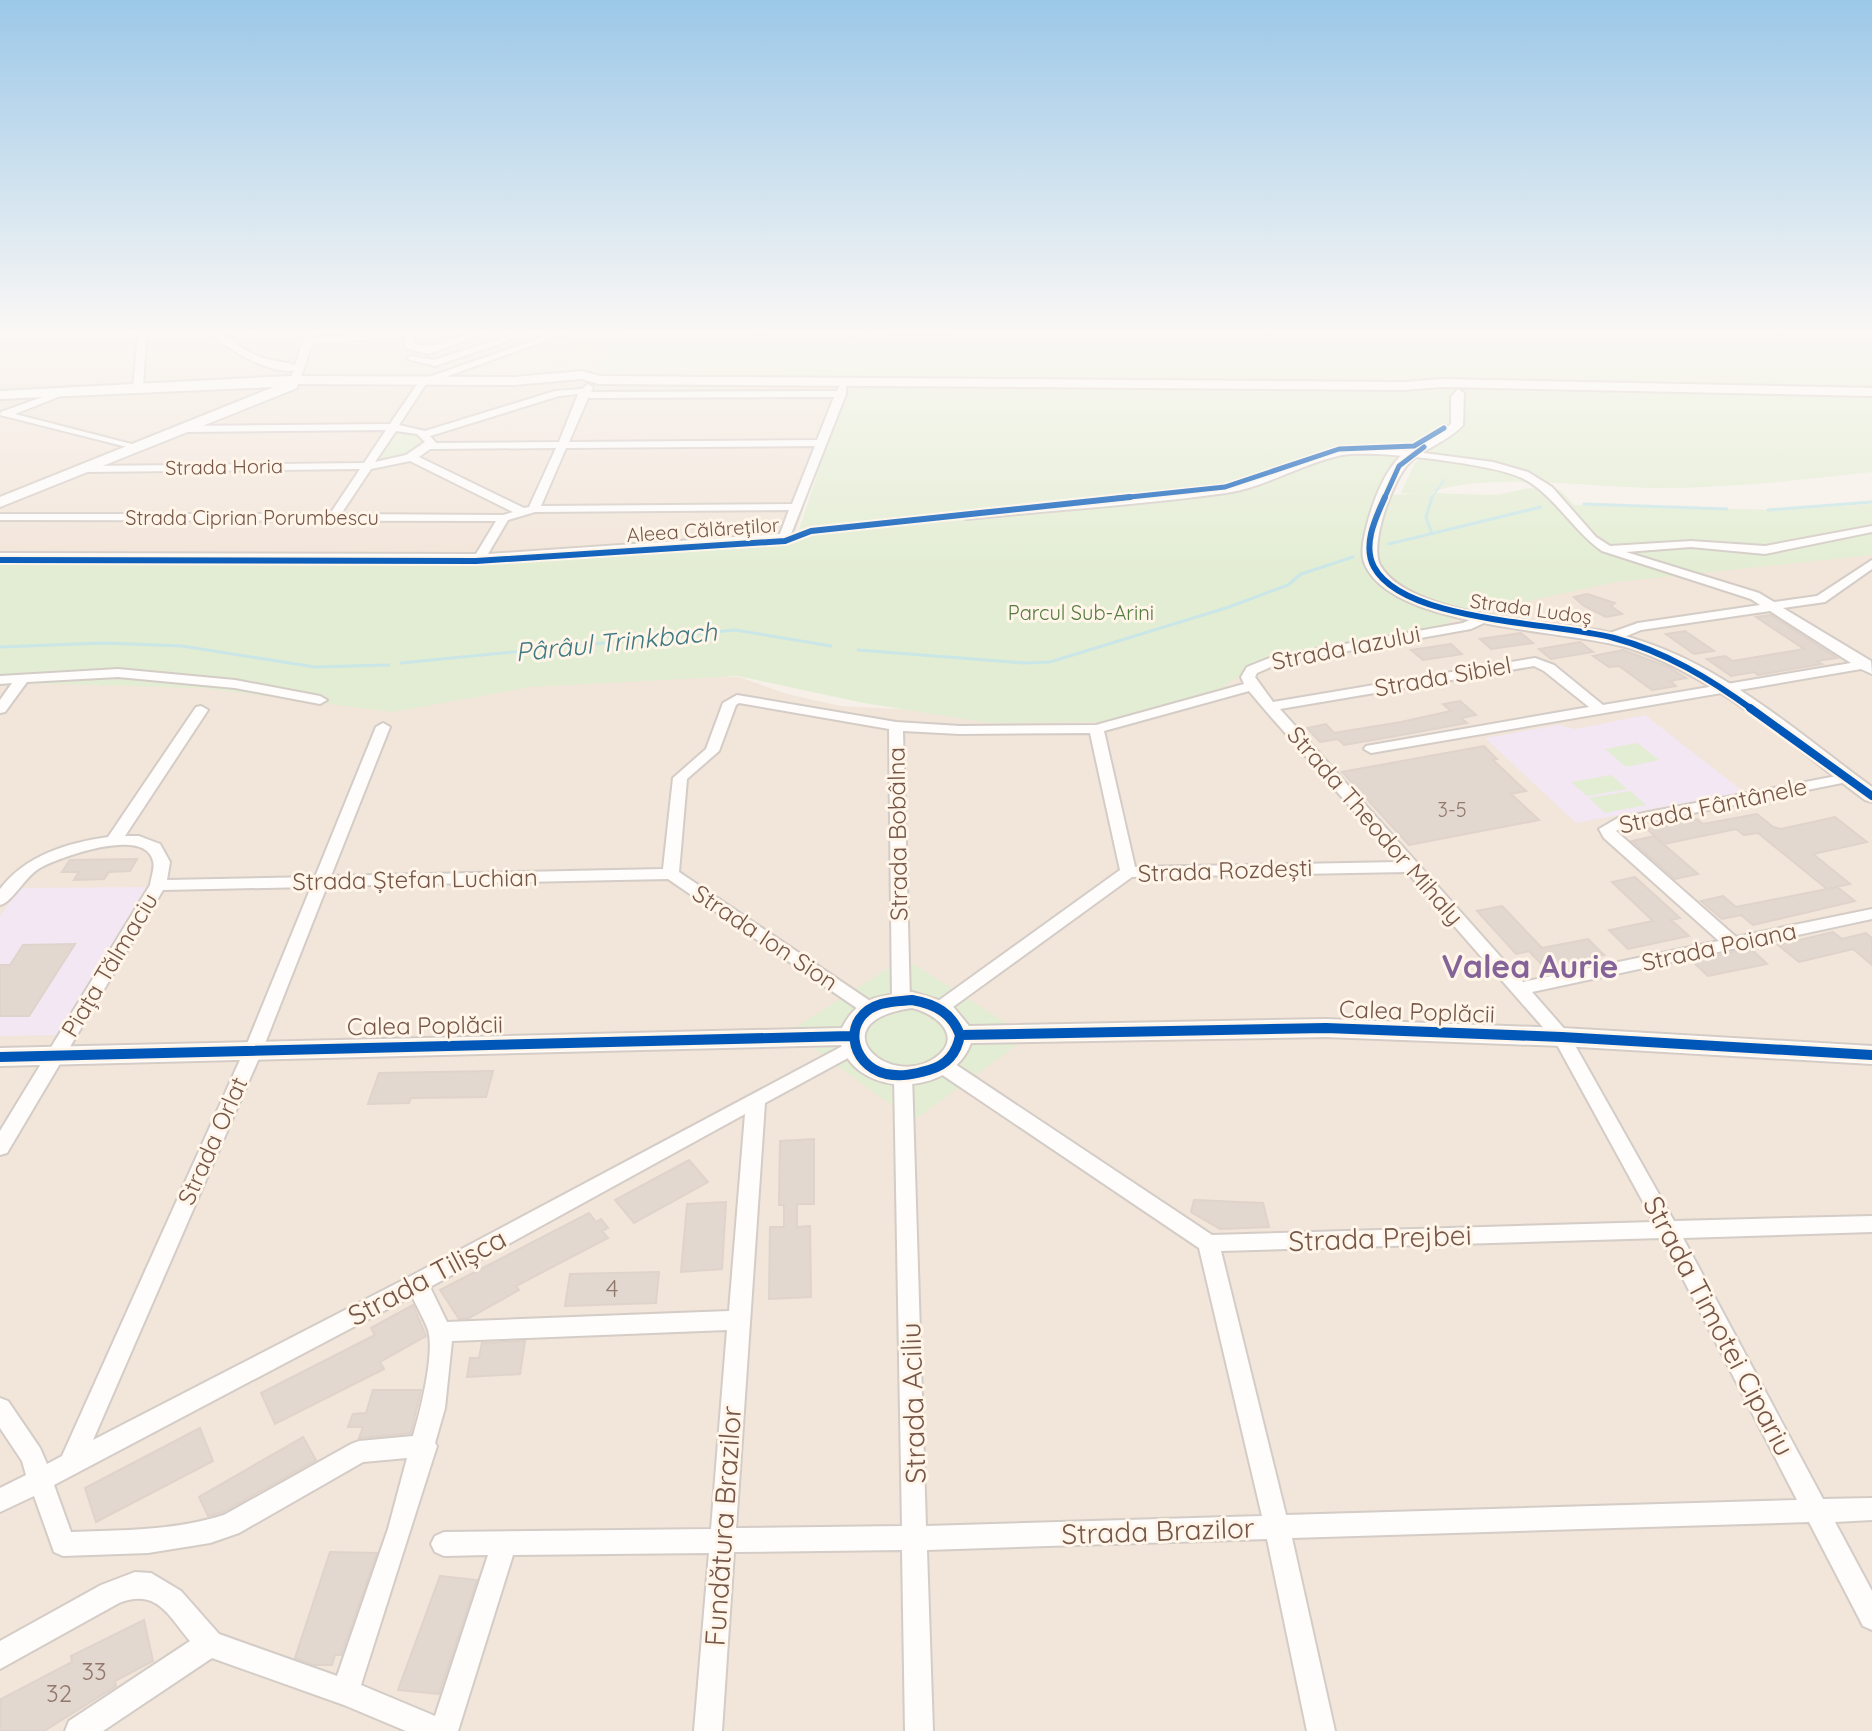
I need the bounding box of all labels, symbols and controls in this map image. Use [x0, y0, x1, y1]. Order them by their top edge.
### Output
street label: Strada Horia [165, 453, 283, 480]
street label: Strada Ciprian Porumbescu [125, 505, 379, 530]
street label: Aleea Călăreților [626, 512, 781, 547]
street label: Strada Ludoș [1468, 588, 1594, 629]
park label: Parcul Sub-Arini [1008, 600, 1154, 625]
water label: Pârâul Trinkbach [514, 614, 720, 668]
street label: Strada Iazului [1269, 618, 1423, 676]
street label: Strada Sibiel [1372, 649, 1513, 703]
street label: Strada Theodor Mihaly [1281, 720, 1470, 931]
street label: Strada Bobâlna [880, 747, 914, 921]
street label: Strada Fântânele [1616, 770, 1809, 840]
house number: 3-5 [1437, 797, 1467, 822]
street label: Strada Rozdești [1137, 852, 1313, 888]
street label: Strada Ștefan Luchian [292, 862, 538, 896]
street label: Strada Ion Sion [687, 878, 844, 997]
street label: Piața Tălmaciu [54, 887, 164, 1042]
street label: Strada Poiana [1639, 915, 1799, 977]
district label: Valea Aurie [1442, 946, 1619, 986]
street label: Calea Poplăcii [1338, 993, 1496, 1029]
street label: Calea Poplăcii [347, 1009, 503, 1041]
street label: Strada Orlat [171, 1072, 254, 1209]
street label: Strada Timotei Cipariu [1636, 1190, 1803, 1462]
street label: Strada Prejbei [1288, 1217, 1472, 1258]
street label: Strada Tilișca [342, 1220, 512, 1333]
house number: 4 [606, 1273, 618, 1303]
street label: Strada Aciliu [892, 1322, 933, 1484]
street label: Fundătura Brazilor [697, 1404, 748, 1647]
street label: Strada Brazilor [1061, 1510, 1255, 1551]
house number: 33 [81, 1656, 107, 1686]
house number: 32 [46, 1678, 72, 1708]

